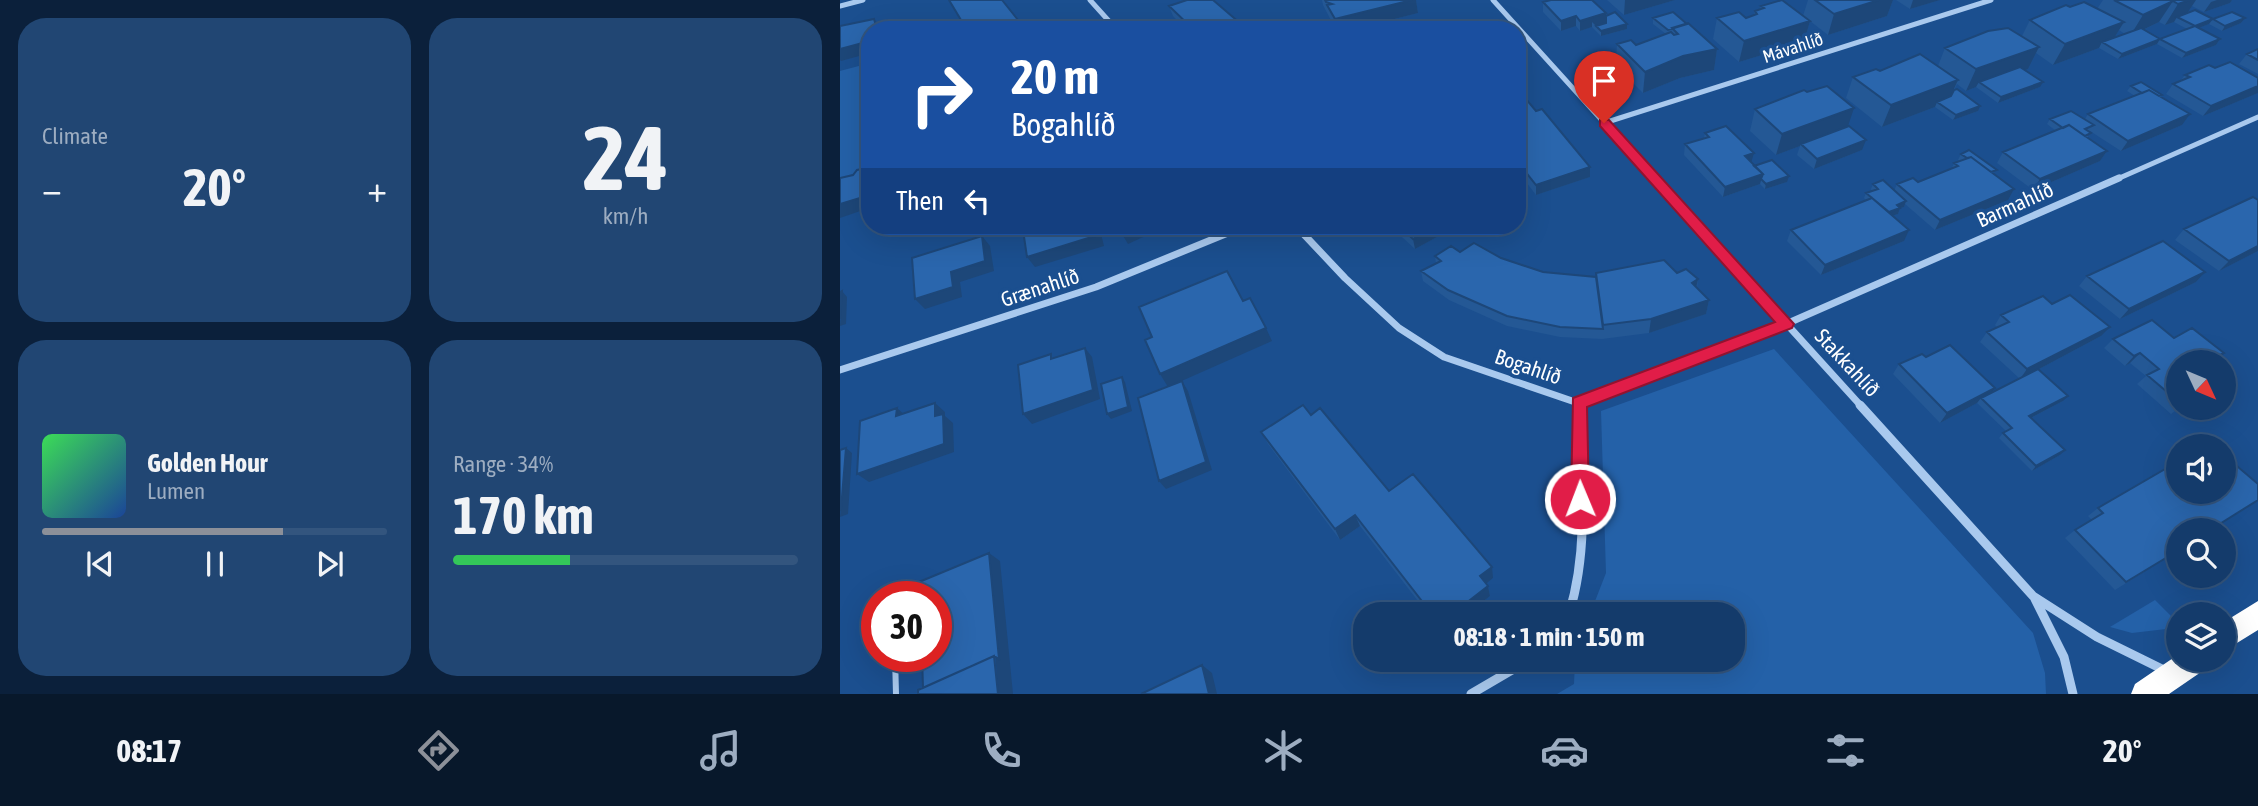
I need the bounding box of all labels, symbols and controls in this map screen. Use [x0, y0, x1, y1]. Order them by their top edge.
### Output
street label: Mávahlíð [1760, 28, 1826, 67]
text: 20 m [1011, 48, 1099, 104]
icon: right [896, 49, 987, 140]
pin [1574, 51, 1634, 123]
icon: arrive [1585, 62, 1623, 100]
text: 24 [583, 105, 668, 209]
text: Bogahlíð [1011, 106, 1116, 143]
text: Climate [42, 123, 108, 149]
text: 20° [183, 157, 246, 217]
text: − [42, 167, 62, 210]
text: + [367, 167, 387, 210]
street label: Barmahlíð [1973, 177, 2057, 232]
icon: left [958, 182, 996, 220]
text: Then [896, 186, 944, 216]
text: km/h [603, 203, 648, 229]
street label: Grænahlíð [997, 263, 1082, 311]
street label: Stakkahlíð [1811, 324, 1885, 401]
street label: Bogahlíð [1492, 344, 1565, 389]
north arrow [2166, 350, 2236, 420]
map controls [2166, 350, 2236, 672]
button: sound [2166, 434, 2236, 504]
text: Golden Hour [147, 448, 267, 478]
text: Range · 34% [453, 451, 553, 477]
position arrow [1543, 462, 1617, 536]
text: Lumen [147, 478, 205, 504]
text: 170 km [453, 485, 594, 545]
button: search [2166, 518, 2236, 588]
icon: previous [81, 545, 119, 583]
icon: pause [196, 545, 234, 583]
icon: next [311, 545, 349, 583]
speed limit sign: 30 [861, 581, 952, 672]
button: layers [2166, 602, 2236, 672]
text: 08:18 · 1 min · 150 m [1454, 622, 1644, 652]
icon: directions [414, 726, 463, 775]
icon: music [696, 726, 745, 775]
icon: phone [977, 726, 1026, 775]
icon: climate [1259, 726, 1308, 775]
icon: car [1540, 726, 1589, 775]
icon: filters [1821, 726, 1870, 775]
text: 08:17 [116, 732, 182, 769]
text: 20° [2103, 732, 2142, 769]

